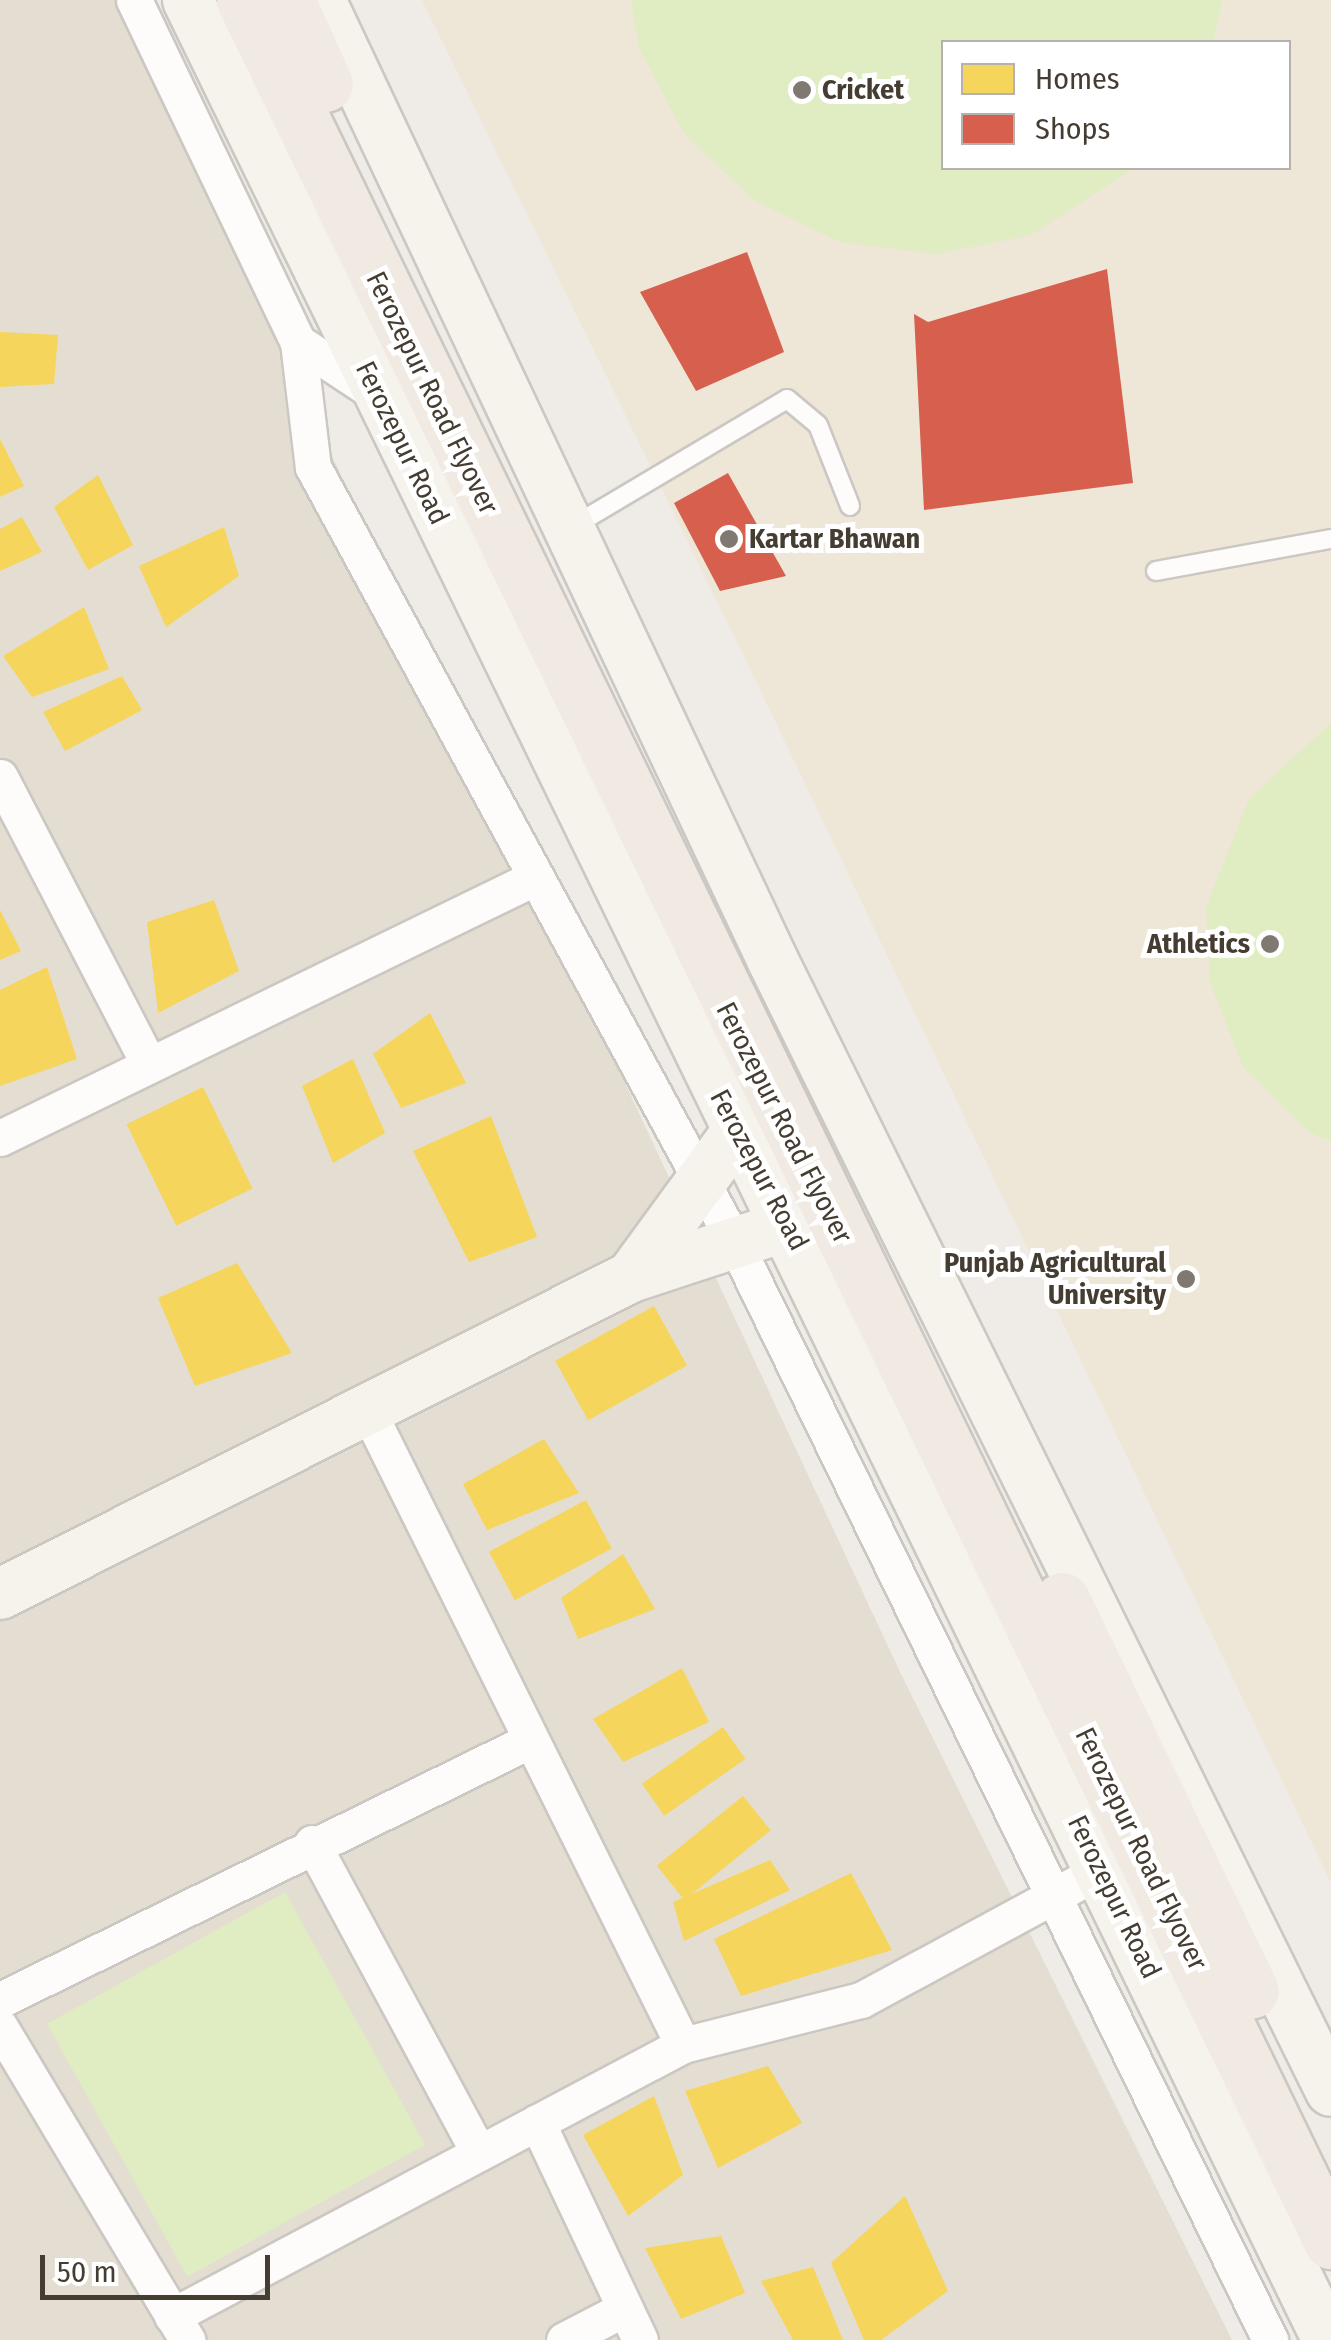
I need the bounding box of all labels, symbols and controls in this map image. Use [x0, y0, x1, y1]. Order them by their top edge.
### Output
legend [941, 40, 1291, 170]
text: Homes [1035, 61, 1120, 97]
place label: Cricket [822, 73, 904, 107]
marker: Cricket [791, 79, 813, 101]
text: Shops [1035, 111, 1110, 147]
street label: Ferozepur Road Flyover [359, 266, 505, 520]
street label: Ferozepur Road [348, 356, 456, 530]
place label: Kartar Bhawan [749, 522, 920, 556]
marker: Kartar Bhawan [718, 528, 740, 550]
place label: Athletics [1147, 927, 1250, 961]
marker: Athletics [1259, 933, 1281, 955]
street label: Ferozepur Road Flyover [709, 997, 859, 1249]
street label: Ferozepur Road [703, 1084, 815, 1256]
place label: Punjab Agricultural University [944, 1246, 1166, 1312]
marker: Punjab Agricultural University [1175, 1268, 1197, 1290]
street label: Ferozepur Road Flyover [1068, 1722, 1214, 1976]
street label: Ferozepur Road [1060, 1810, 1168, 1984]
scale bar [45, 2235, 275, 2297]
text: 50 m [57, 2254, 117, 2290]

